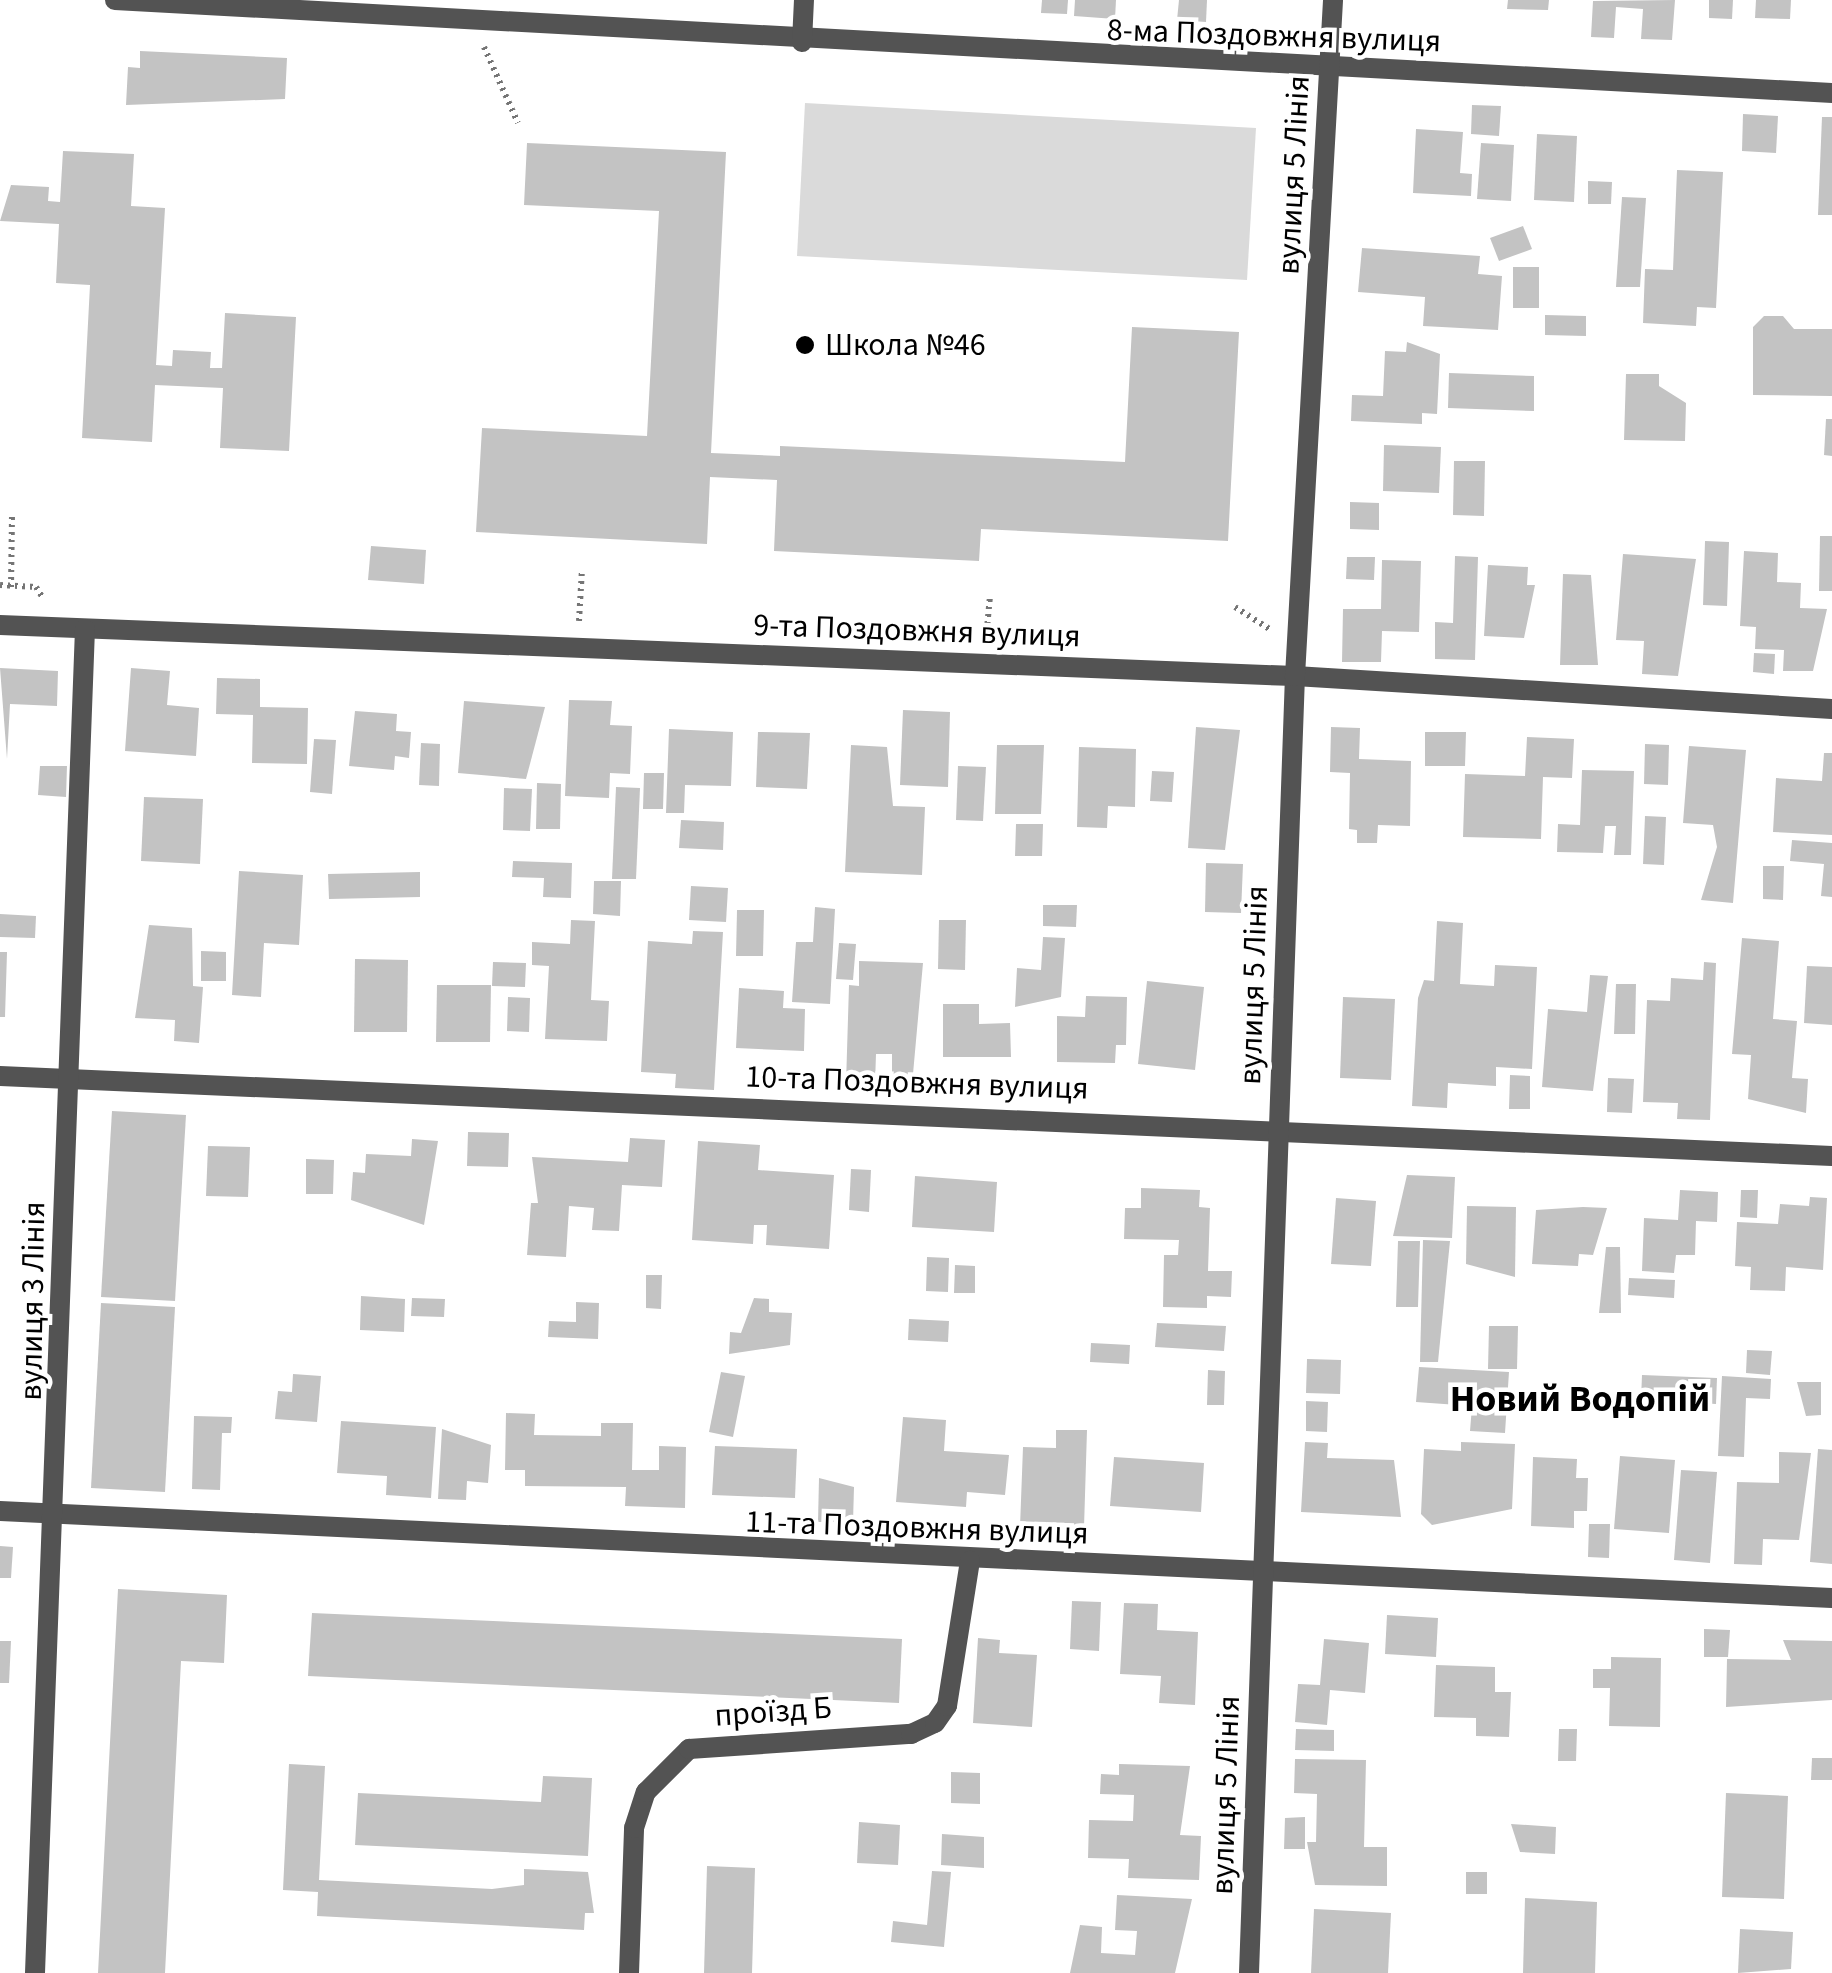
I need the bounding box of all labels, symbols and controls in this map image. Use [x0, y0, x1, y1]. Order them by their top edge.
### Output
street label: 8-ма Поздовжня вулиця [1106, 11, 1442, 61]
street label: вулиця 5 Лінія [1270, 74, 1318, 276]
place label: Школа №46 [825, 326, 986, 364]
marker: Школа №46 [794, 334, 816, 356]
street label: 9-та Поздовжня вулиця [753, 606, 1081, 656]
street label: вулиця 5 Лінія [1231, 885, 1277, 1085]
street label: 10-та Поздовжня вулиця [745, 1058, 1089, 1108]
street label: вулиця 3 Лінія [12, 1201, 54, 1401]
district label: Новий Водопій [1450, 1377, 1710, 1423]
street label: 11-та Поздовжня вулиця [745, 1503, 1089, 1553]
street label: проїзд Б [713, 1689, 833, 1735]
street label: вулиця 5 Лінія [1203, 1695, 1249, 1895]

